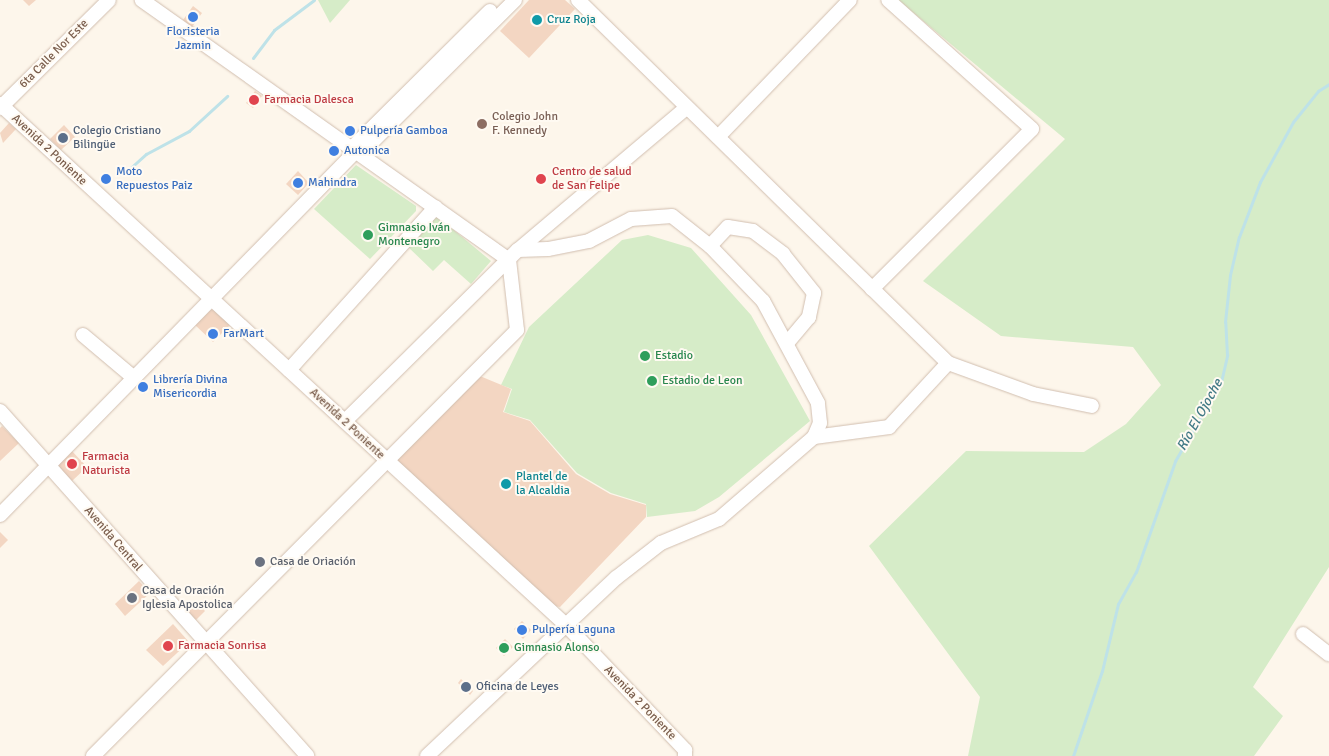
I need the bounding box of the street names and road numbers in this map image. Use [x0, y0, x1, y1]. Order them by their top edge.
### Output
street label: 6ta Calle Nor Este [16, 16, 92, 92]
street label: Avenida 2 Poniente [8, 111, 90, 189]
street label: Avenida 2 Poniente [306, 385, 388, 463]
street label: Avenida Central [81, 504, 145, 574]
street label: Avenida 2 Poniente [601, 663, 679, 743]

